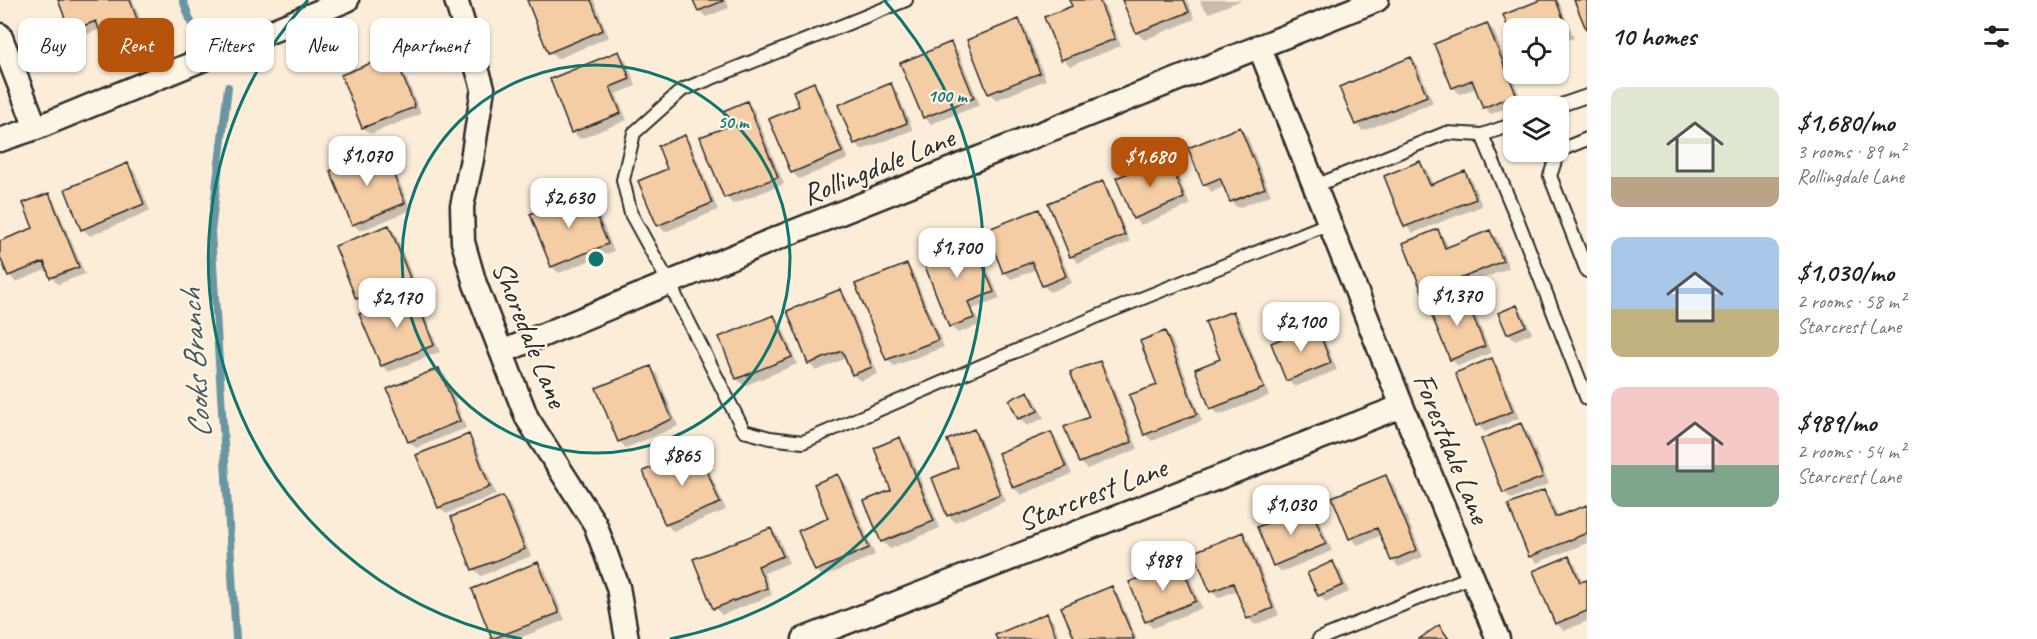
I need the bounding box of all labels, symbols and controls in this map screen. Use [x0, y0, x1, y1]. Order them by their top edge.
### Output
chip: Buy [18, 18, 86, 72]
chip: Rent [98, 18, 174, 72]
chip: Filters [186, 18, 274, 72]
chip: New [286, 18, 358, 72]
chip: Apartment [370, 18, 490, 72]
map controls [1503, 18, 1569, 162]
button: locate [1503, 18, 1569, 84]
text: 10 homes [1611, 20, 1696, 53]
icon: filters [1980, 20, 2013, 53]
text: 100 m [928, 85, 968, 107]
button: layers [1503, 96, 1569, 162]
text: $1,680/mo [1797, 106, 1895, 139]
text: 50 m [718, 111, 750, 133]
icon: home [1659, 111, 1731, 183]
street label: Rollingdale Lane [796, 117, 962, 214]
pin: $1,070 [318, 136, 416, 187]
pin: $1,680 [1101, 137, 1199, 188]
text: 3 rooms · 89 m² [1797, 139, 1905, 164]
text: $1,070 [343, 143, 391, 168]
text: $1,680 [1125, 144, 1175, 169]
text: Rollingdale Lane [1797, 164, 1904, 189]
pin: $2,630 [520, 178, 618, 229]
text: $2,630 [544, 185, 594, 210]
pin: $1,700 [908, 228, 1006, 279]
text: $1,700 [933, 235, 981, 260]
centre of rings [586, 249, 606, 269]
street label: Shoredale Lane [483, 255, 577, 415]
text: $1,030/mo [1797, 256, 1894, 289]
icon: home [1659, 261, 1731, 333]
pin: $1,370 [1408, 276, 1506, 327]
pin: $2,170 [348, 278, 446, 329]
text: $1,370 [1433, 283, 1481, 308]
text: $2,170 [373, 285, 421, 310]
water label: Cooks Branch [169, 286, 221, 440]
text: 2 rooms · 58 m² [1797, 289, 1905, 314]
pin: $2,100 [1252, 302, 1350, 353]
text: $2,100 [1277, 309, 1325, 334]
text: Starcrest Lane [1797, 314, 1901, 339]
street label: Forestdale Lane [1405, 367, 1500, 531]
text: $989/mo [1797, 406, 1876, 439]
icon: home [1659, 411, 1731, 483]
pin: $865 [646, 436, 718, 487]
text: 2 rooms · 54 m² [1797, 439, 1905, 464]
text: $865 [664, 443, 700, 468]
street label: Starcrest Lane [1012, 447, 1174, 540]
text: Starcrest Lane [1797, 464, 1901, 489]
pin: $1,030 [1242, 485, 1340, 536]
text: $1,030 [1267, 492, 1315, 517]
pin: $989 [1127, 541, 1199, 592]
text: $989 [1145, 548, 1181, 573]

